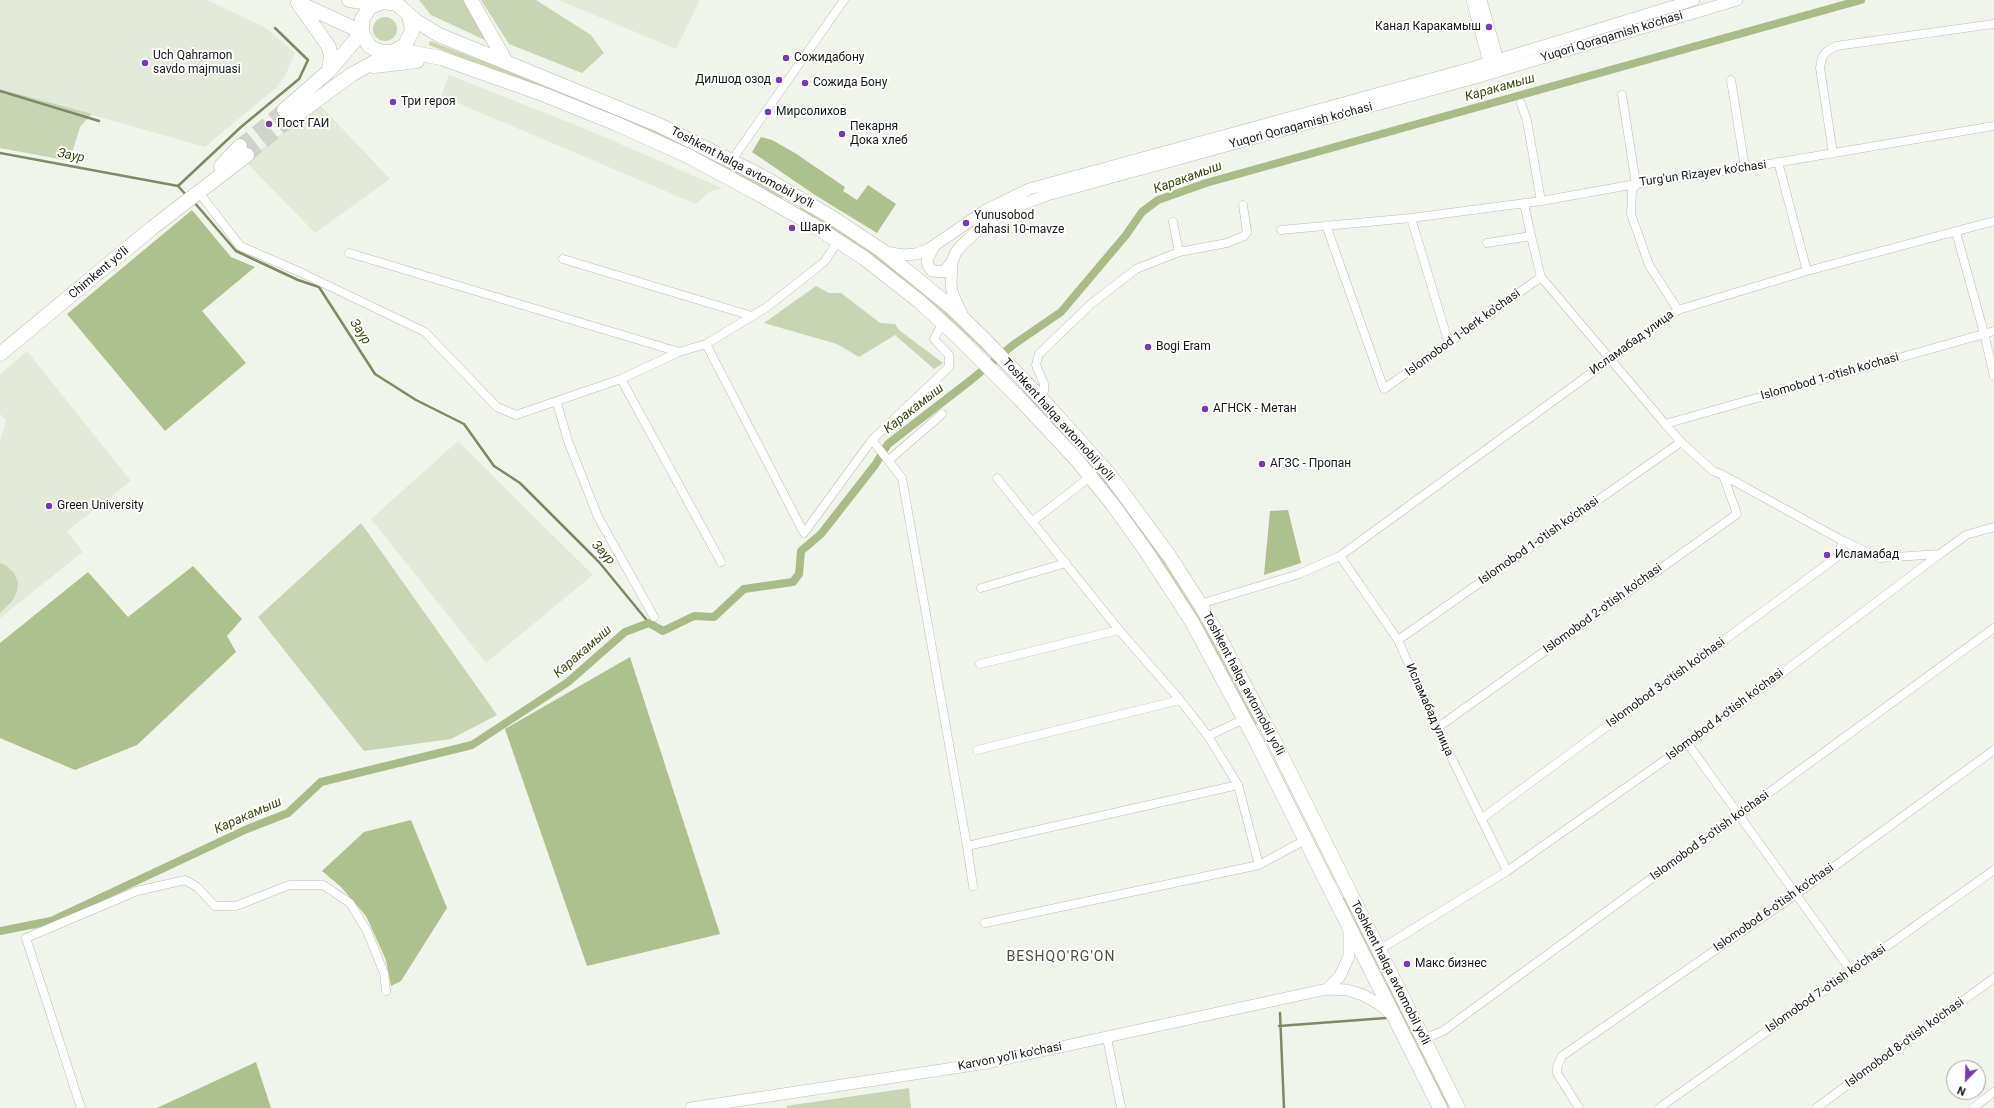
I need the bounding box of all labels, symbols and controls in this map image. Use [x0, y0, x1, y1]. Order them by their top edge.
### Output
street label: Yuqori Qoraqamish ko'chasi [1539, 9, 1685, 65]
place label: Канал Каракамыш [1375, 20, 1481, 34]
marker: Канал Каракамыш [1484, 22, 1494, 32]
place label: Uch Qahramon savdo majmuasi [153, 49, 241, 77]
place label: Сожидабону [794, 51, 864, 65]
marker: Сожидабону [781, 53, 791, 63]
marker: Uch Qahramon savdo majmuasi [140, 58, 150, 68]
water label: Каракамыш [1463, 71, 1537, 105]
place label: Дилшод озод [695, 73, 771, 87]
marker: Дилшод озод [774, 75, 784, 85]
place label: Сожида Бону [813, 76, 887, 90]
marker: Сожида Бону [800, 78, 810, 88]
place label: Три героя [401, 95, 456, 109]
marker: Три героя [388, 97, 398, 107]
street label: Yuqori Qoraqamish ko'chasi [1228, 100, 1374, 152]
place label: Мирсолихов [776, 105, 847, 119]
marker: Мирсолихов [763, 107, 773, 117]
place label: Пост ГАИ [277, 117, 329, 131]
marker: Пост ГАИ [264, 119, 274, 129]
place label: Пекарня Дока хлеб [850, 120, 908, 148]
street label: Toshkent halqa avtomobil yo'li [668, 124, 816, 212]
marker: Пекарня Дока хлеб [837, 129, 847, 139]
water label: Заур [56, 146, 86, 166]
water label: Каракамыш [1152, 158, 1224, 198]
street label: Turg'un Rizayev ko'chasi [1639, 158, 1767, 190]
place label: Yunusobod dahasi 10-mavze [974, 209, 1064, 237]
marker: Yunusobod dahasi 10-mavze [961, 218, 971, 228]
place label: Шарк [800, 221, 831, 235]
marker: Шарк [787, 223, 797, 233]
street label: Chimkent yo‘li [66, 244, 132, 302]
street label: Islomobod 1-berk ko'chasi [1403, 286, 1523, 380]
street label: Исламабад улица [1587, 308, 1677, 378]
water label: Заур [346, 316, 374, 348]
place label: Bogi Eram [1156, 340, 1211, 354]
marker: Bogi Eram [1143, 342, 1153, 352]
street label: Islomobod 1-o'tish ko'chasi [1759, 350, 1901, 404]
street label: Toshkent halqa avtomobil yo'li [999, 356, 1117, 484]
water label: Каракамыш [881, 381, 947, 437]
place label: АГНСК - Метан [1213, 402, 1297, 416]
marker: АГНСК - Метан [1200, 404, 1210, 414]
place label: АГЗС - Пропан [1270, 457, 1351, 471]
marker: АГЗС - Пропан [1257, 459, 1267, 469]
street label: Islomobod 1-o'tish ko'chasi [1476, 494, 1602, 588]
place label: Green University [57, 499, 144, 513]
marker: Green University [44, 501, 54, 511]
water label: Заур [588, 538, 618, 568]
place label: Исламабад [1835, 548, 1899, 562]
marker: Исламабад [1822, 550, 1832, 560]
street label: Islomobod 2-o'tish ko'chasi [1541, 561, 1665, 657]
street label: Toshkent halqa avtomobil yo'li [1199, 610, 1287, 758]
water label: Каракамыш [551, 622, 615, 682]
street label: Islomobod 3-o'tish ko'chasi [1604, 635, 1728, 731]
street label: Исламабад улица [1402, 661, 1456, 759]
street label: Islomobod 4-o'tish ko'chasi [1664, 666, 1786, 764]
street label: Islomobod 5-o'tish ko'chasi [1648, 788, 1772, 884]
water label: Каракамыш [212, 794, 284, 838]
street label: Islomobod 6-o'tish ko'chasi [1711, 861, 1837, 955]
street label: Toshkent halqa avtomobil yo'li [1347, 899, 1433, 1047]
street label: Islomobod 7-o'tish ko'chasi [1763, 942, 1889, 1036]
district label: BESHQO'RG'ON [1007, 949, 1115, 965]
place label: Макс бизнес [1415, 957, 1487, 971]
marker: Макс бизнес [1402, 959, 1412, 969]
street label: Islomobod 8-o'tish ko'chasi [1843, 995, 1967, 1091]
street label: Karvon yo‘li ko'chasi [957, 1040, 1063, 1074]
north arrow [1946, 1060, 1986, 1100]
text: N [1955, 1083, 1968, 1098]

